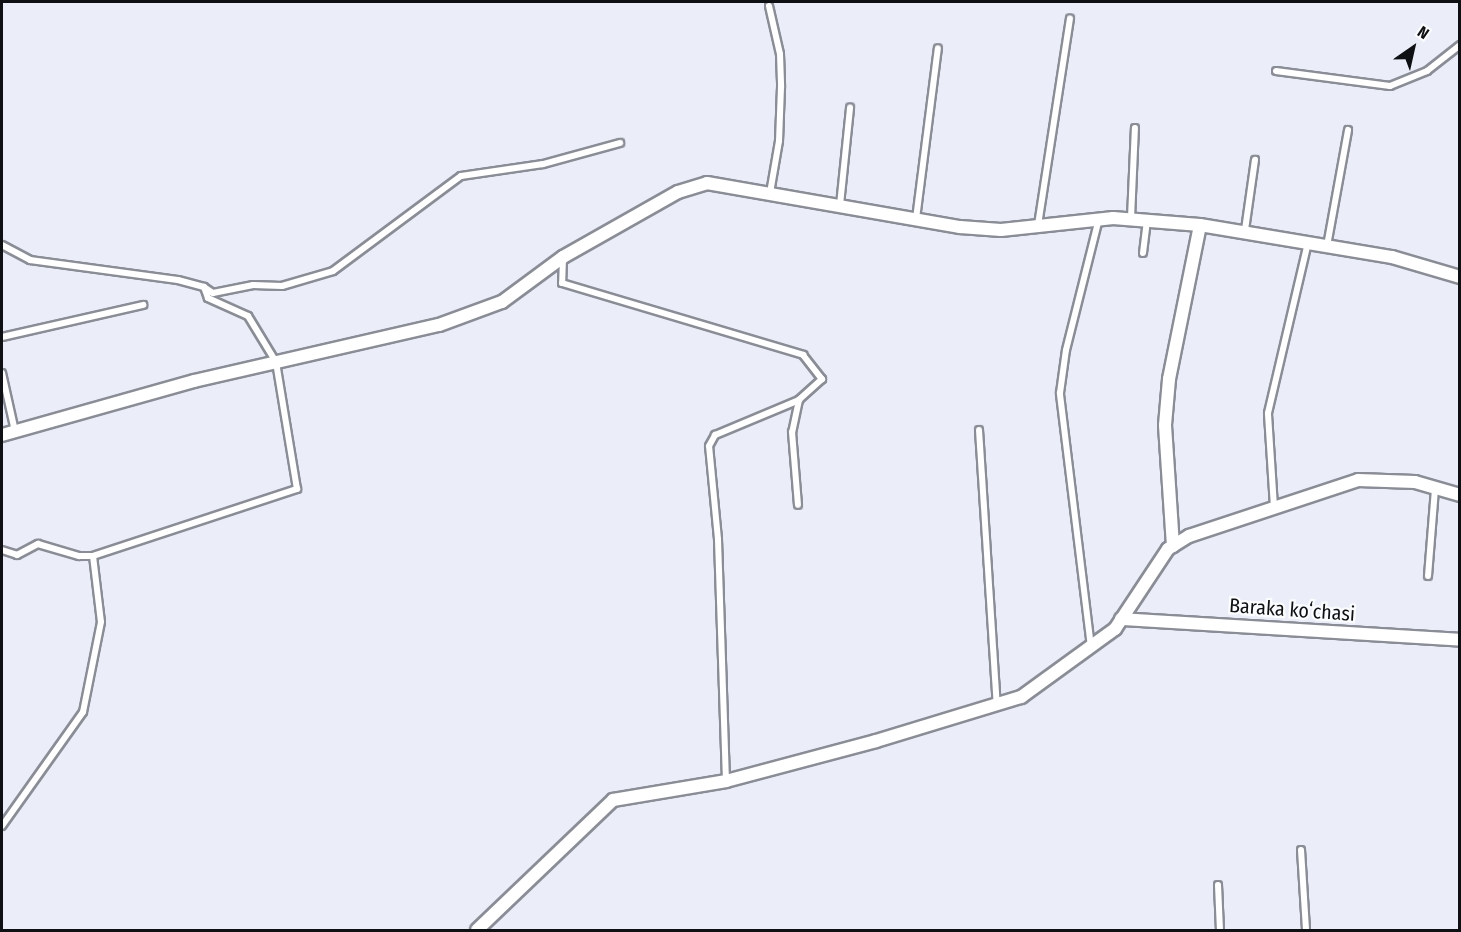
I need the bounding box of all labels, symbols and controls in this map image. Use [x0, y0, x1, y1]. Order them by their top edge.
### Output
north arrow [1383, 18, 1443, 78]
text: N [1414, 22, 1433, 43]
street label: Baraka koʻchasi [1228, 594, 1356, 626]

